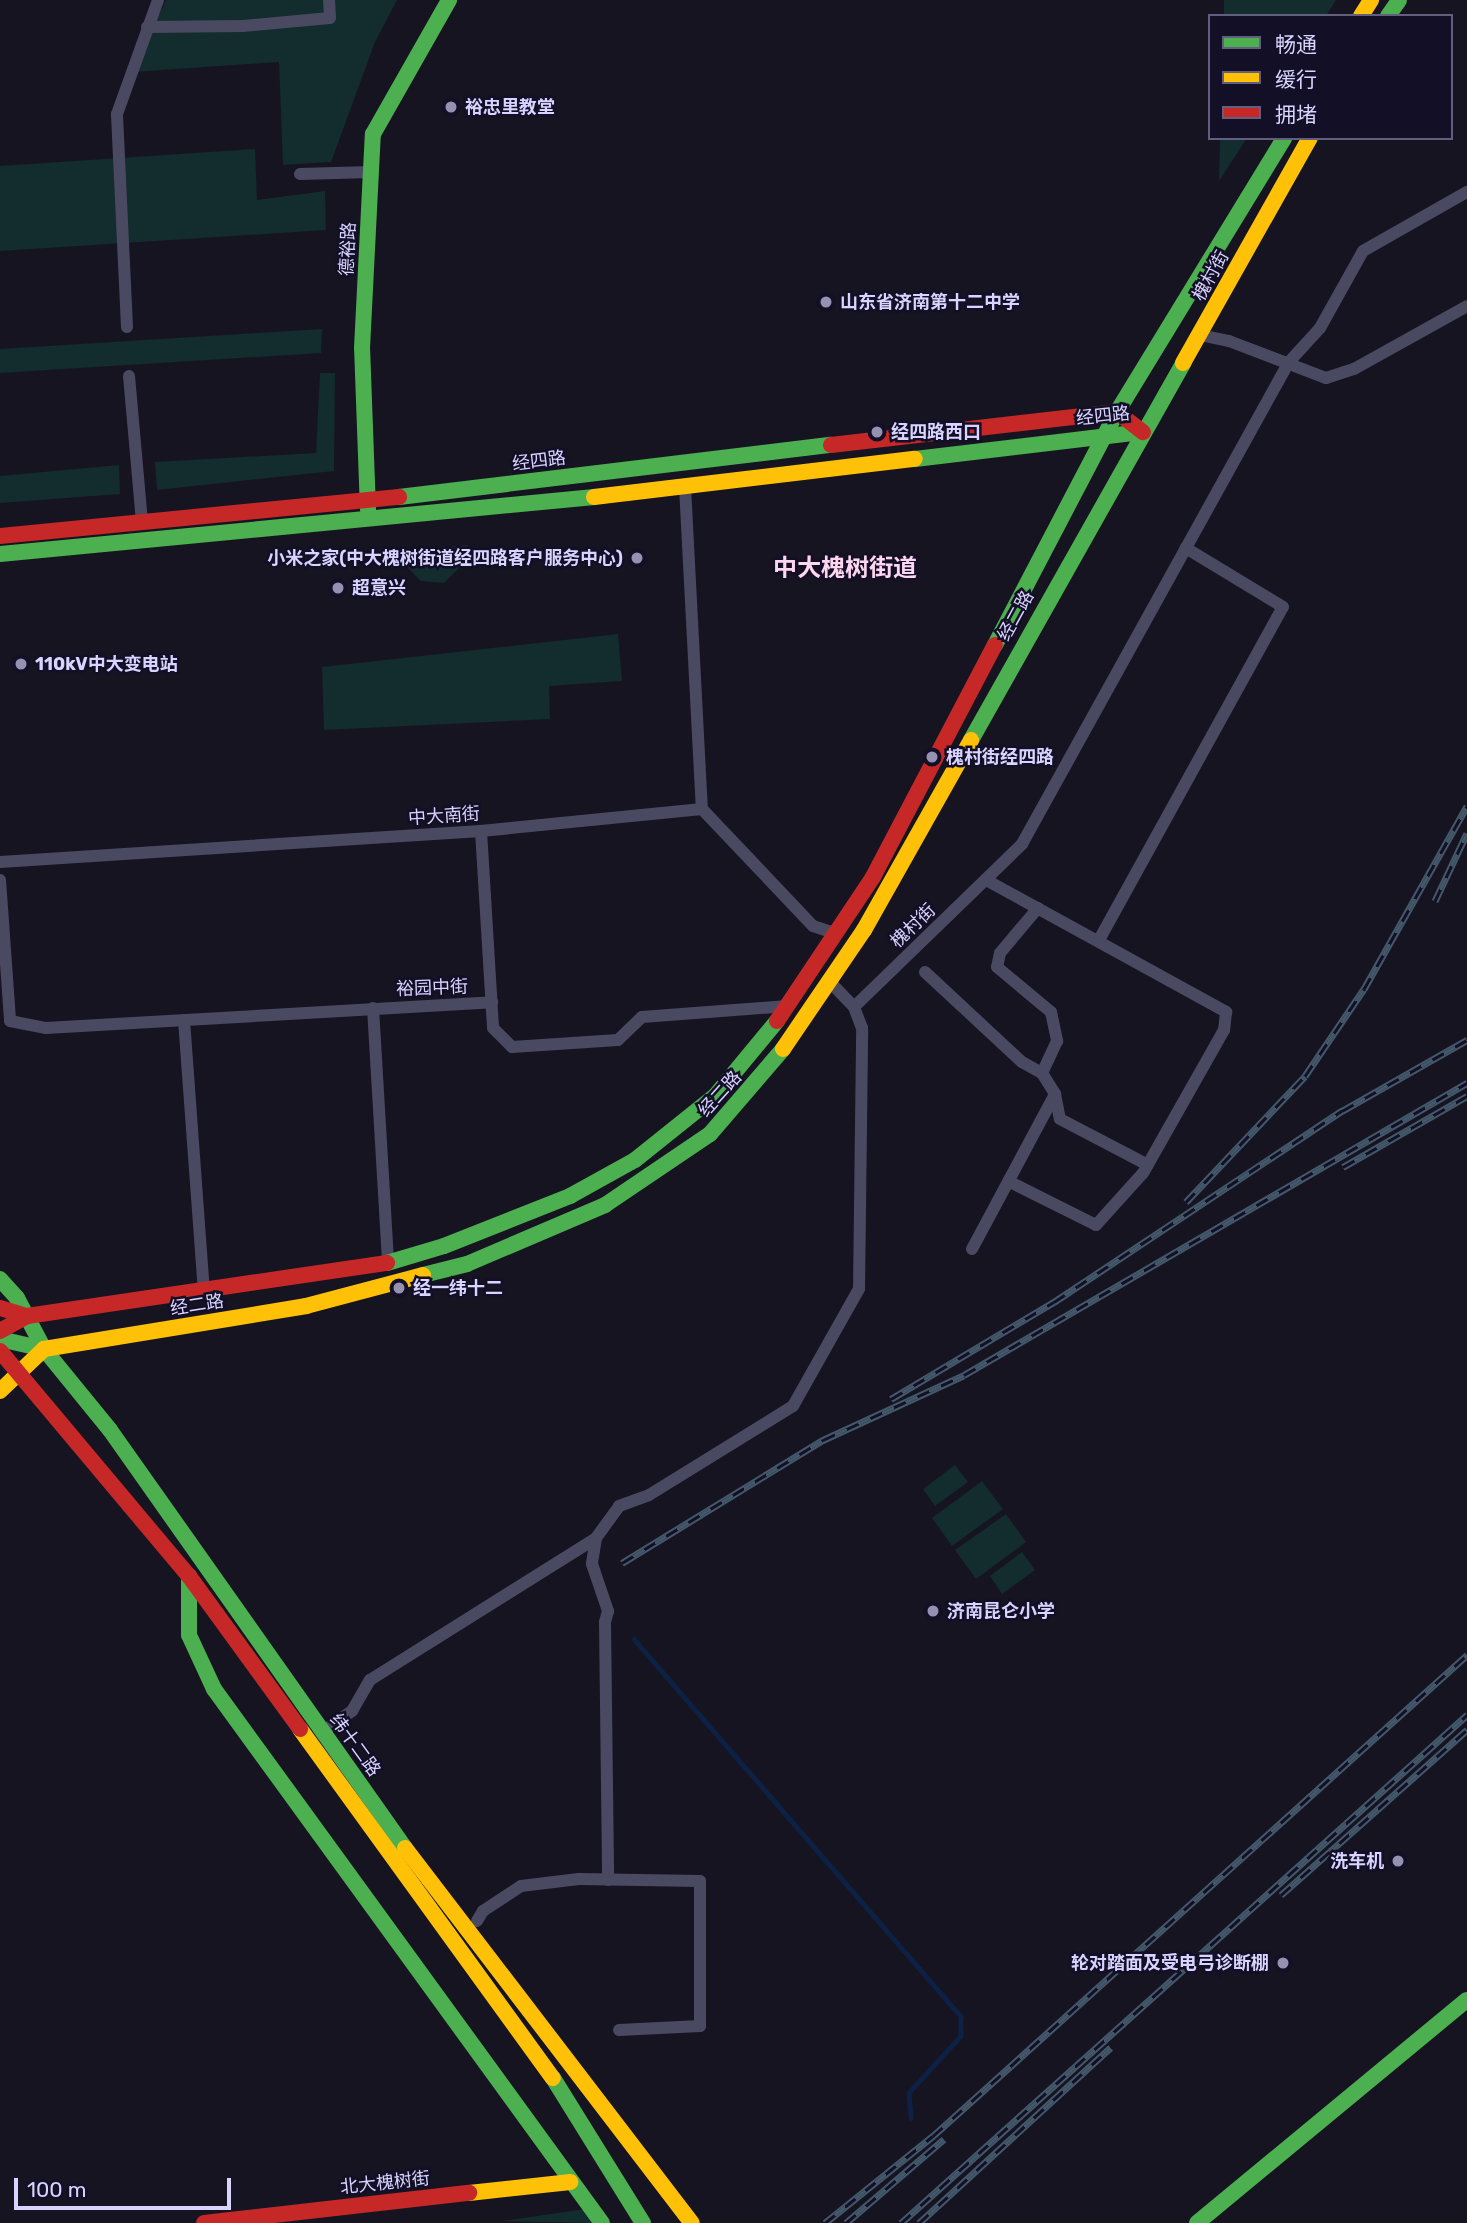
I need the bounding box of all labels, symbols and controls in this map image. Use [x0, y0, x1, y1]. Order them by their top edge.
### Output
legend [1208, 14, 1453, 140]
text: 畅通 [1275, 32, 1317, 57]
text: 缓行 [1275, 67, 1317, 92]
place label: 裕忠里教堂 [465, 96, 555, 118]
marker: 裕忠里教堂 [443, 99, 459, 115]
text: 拥堵 [1275, 102, 1317, 127]
street label: 德裕路 [336, 221, 360, 277]
street label: 槐村街 [1188, 247, 1234, 305]
place label: 山东省济南第十二中学 [840, 291, 1020, 313]
marker: 山东省济南第十二中学 [818, 294, 834, 310]
street label: 经四路 [1075, 402, 1131, 430]
place label: 经四路西口 [891, 421, 981, 443]
marker: 经四路西口 [869, 424, 885, 440]
street label: 经四路 [511, 447, 567, 475]
place label: 小米之家(中大槐树街道经四路客户服务中心) [267, 547, 623, 569]
marker: 小米之家(中大槐树街道经四路客户服务中心) [629, 550, 645, 566]
district label: 中大槐树街道 [773, 555, 917, 583]
place label: 超意兴 [352, 577, 406, 599]
marker: 超意兴 [330, 580, 346, 596]
street label: 经二路 [993, 587, 1039, 645]
place label: 110kV中大变电站 [35, 653, 178, 675]
marker: 110kV中大变电站 [13, 656, 29, 672]
place label: 槐村街经四路 [946, 746, 1054, 768]
marker: 槐村街经四路 [924, 749, 940, 765]
street label: 中大南街 [407, 803, 481, 829]
street label: 槐村街 [886, 899, 940, 953]
street label: 裕园中街 [396, 976, 468, 1000]
street label: 经二路 [694, 1067, 746, 1121]
place label: 经一纬十二 [413, 1277, 503, 1299]
marker: 经一纬十二 [391, 1280, 407, 1296]
street label: 经二路 [169, 1290, 225, 1320]
place label: 济南昆仑小学 [947, 1600, 1055, 1622]
marker: 济南昆仑小学 [925, 1603, 941, 1619]
street label: 纬十二路 [325, 1710, 385, 1780]
place label: 洗车机 [1330, 1850, 1384, 1872]
marker: 洗车机 [1390, 1853, 1406, 1869]
place label: 轮对踏面及受电弓诊断棚 [1071, 1952, 1269, 1974]
marker: 轮对踏面及受电弓诊断棚 [1275, 1955, 1291, 1971]
scale bar [18, 2164, 234, 2208]
street label: 北大槐树街 [339, 2168, 431, 2198]
text: 100 m [27, 2177, 86, 2202]

